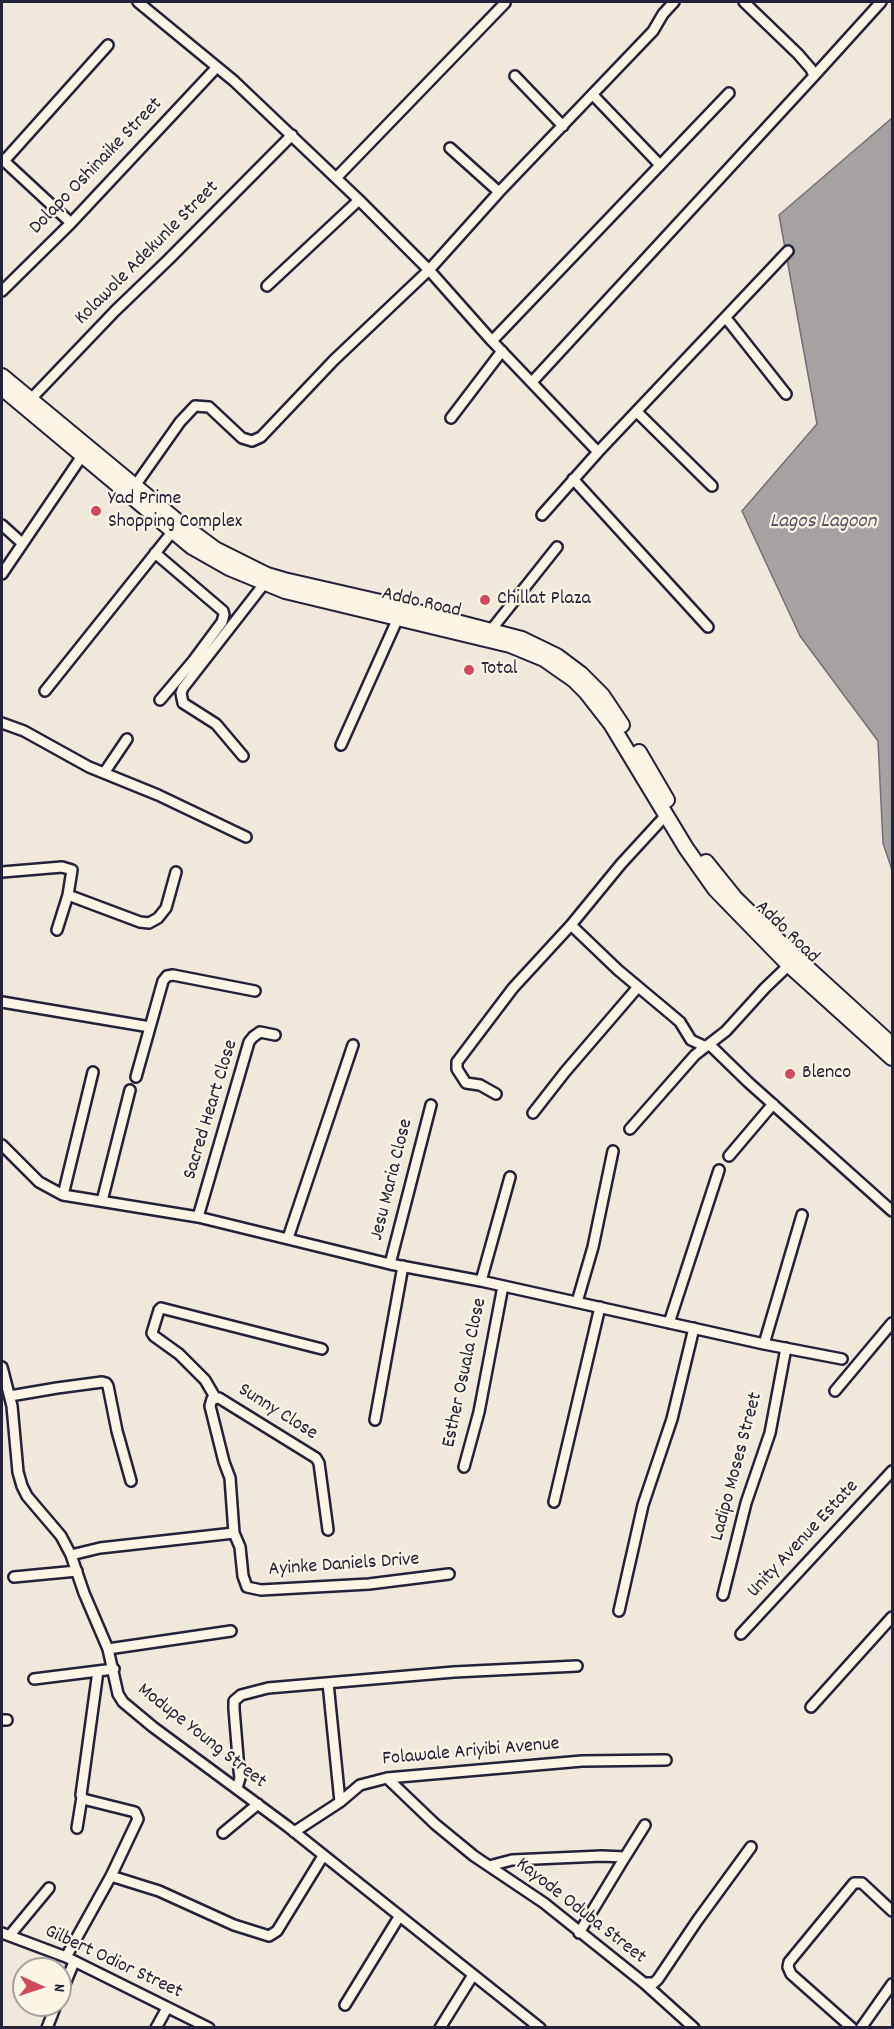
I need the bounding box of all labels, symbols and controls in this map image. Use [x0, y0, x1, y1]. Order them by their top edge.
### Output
street label: Dolapo Oshinaike Street [25, 93, 169, 241]
street label: Kolawole Adekunle Street [71, 177, 225, 331]
place label: Yad Prime Shopping Complex [108, 488, 242, 535]
marker: Yad Prime Shopping Complex [89, 504, 103, 518]
water label: Lagos Lagoon [770, 510, 876, 536]
street label: Addo Road [379, 583, 463, 625]
place label: Chillat Plaza [497, 588, 591, 612]
marker: Chillat Plaza [478, 593, 492, 607]
place label: Total [481, 658, 518, 682]
marker: Total [462, 663, 476, 677]
street label: Addo Road [749, 896, 823, 970]
street label: Sacred Heart Close [179, 1037, 245, 1183]
place label: Blenco [802, 1062, 851, 1086]
marker: Blenco [783, 1067, 797, 1081]
street label: Jesu Maria Close [366, 1117, 420, 1243]
street label: Esther Osuala Close [438, 1296, 494, 1450]
street label: Sunny Close [233, 1379, 321, 1447]
street label: Ladipo Moses Street [707, 1390, 769, 1544]
street label: Unity Avenue Estate [743, 1476, 865, 1604]
street label: Ayinke Daniels Drive [268, 1549, 420, 1583]
street label: Modupe Young Street [132, 1679, 270, 1795]
street label: Folawale Ariyibi Avenue [381, 1733, 561, 1773]
street label: Kayode Oduba Street [510, 1854, 650, 1970]
street label: Gilbert Odior Street [40, 1921, 186, 2005]
north arrow [12, 1957, 72, 2017]
text: N [47, 1983, 70, 1992]

